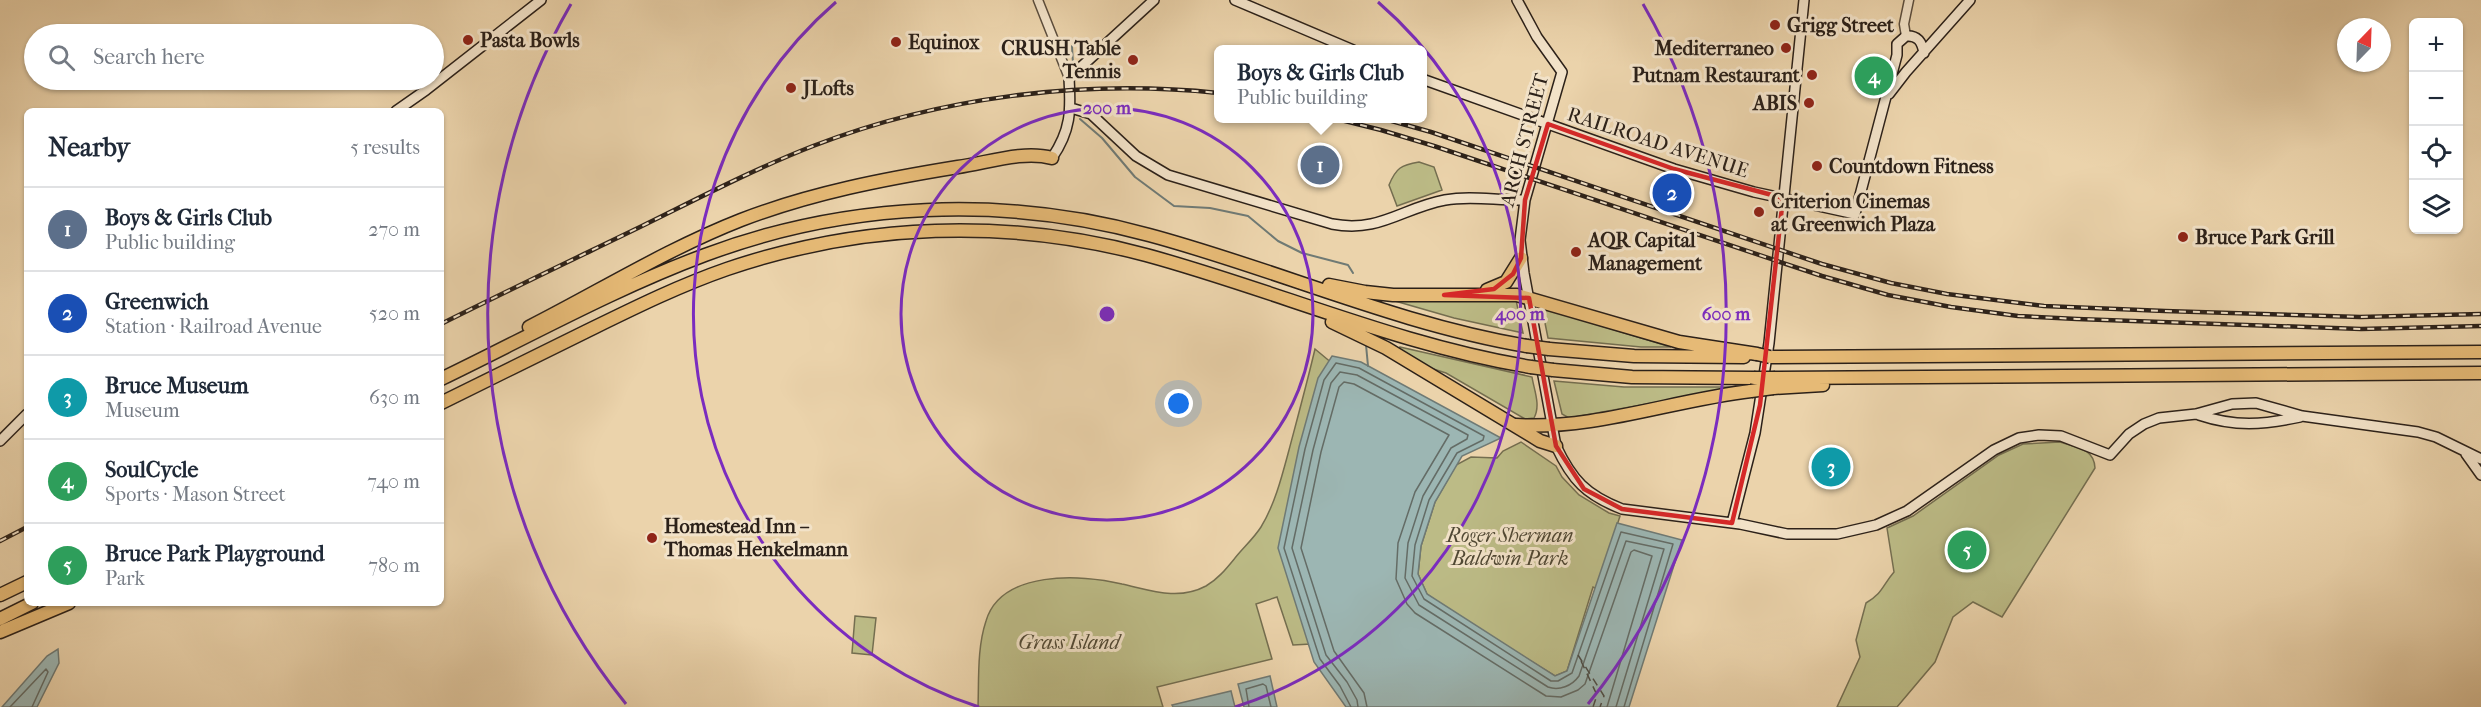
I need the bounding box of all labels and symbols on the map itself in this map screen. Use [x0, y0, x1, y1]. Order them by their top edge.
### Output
place label: Grigg Street [1787, 14, 1895, 37]
marker: Grigg Street [1768, 18, 1782, 32]
north arrow [2337, 18, 2391, 72]
place label: Pasta Bowls [480, 29, 580, 52]
place label: Equinox [908, 31, 980, 54]
marker: Pasta Bowls [461, 33, 475, 47]
marker: Equinox [889, 35, 903, 49]
place label: CRUSH Table Tennis [1001, 37, 1122, 83]
place label: Mediterraneo [1654, 37, 1774, 60]
marker: Mediterraneo [1779, 41, 1793, 55]
marker: CRUSH Table Tennis [1126, 53, 1140, 67]
pin: 4 [1854, 54, 1894, 98]
place label: Putnam Restaurant [1632, 64, 1801, 87]
marker: Putnam Restaurant [1805, 68, 1819, 82]
street label: ARCH STREET [1495, 71, 1553, 210]
place label: JLofts [801, 77, 854, 100]
marker: JLofts [784, 81, 798, 95]
place label: ABIS [1751, 92, 1797, 115]
marker: ABIS [1802, 96, 1816, 110]
text: 200 m [1083, 98, 1132, 119]
street label: RAILROAD AVENUE [1564, 102, 1751, 183]
pin: 1 [1300, 142, 1340, 188]
place label: Countdown Fitness [1829, 155, 1994, 178]
marker: Countdown Fitness [1810, 159, 1824, 173]
pin: 2 [1652, 170, 1692, 216]
place label: Criterion Cinemas at Greenwich Plaza [1771, 190, 1936, 236]
marker: Criterion Cinemas at Greenwich Plaza [1752, 205, 1766, 219]
place label: Bruce Park Grill [2195, 226, 2335, 249]
place label: AQR Capital Management [1586, 229, 1703, 275]
marker: Bruce Park Grill [2176, 230, 2190, 244]
marker: AQR Capital Management [1569, 245, 1583, 259]
centre of rings [1097, 304, 1117, 324]
text: 400 m [1494, 304, 1546, 325]
text: 600 m [1702, 304, 1751, 325]
your location [1164, 389, 1193, 418]
pin: 3 [1812, 444, 1850, 490]
place label: Homestead Inn – Thomas Henkelmann [663, 515, 849, 561]
park label: Roger Sherman Baldwin Park [1445, 524, 1573, 570]
pin: 5 [1948, 528, 1986, 572]
marker: Homestead Inn – Thomas Henkelmann [645, 531, 659, 545]
park label: Grass Island [1018, 631, 1123, 654]

